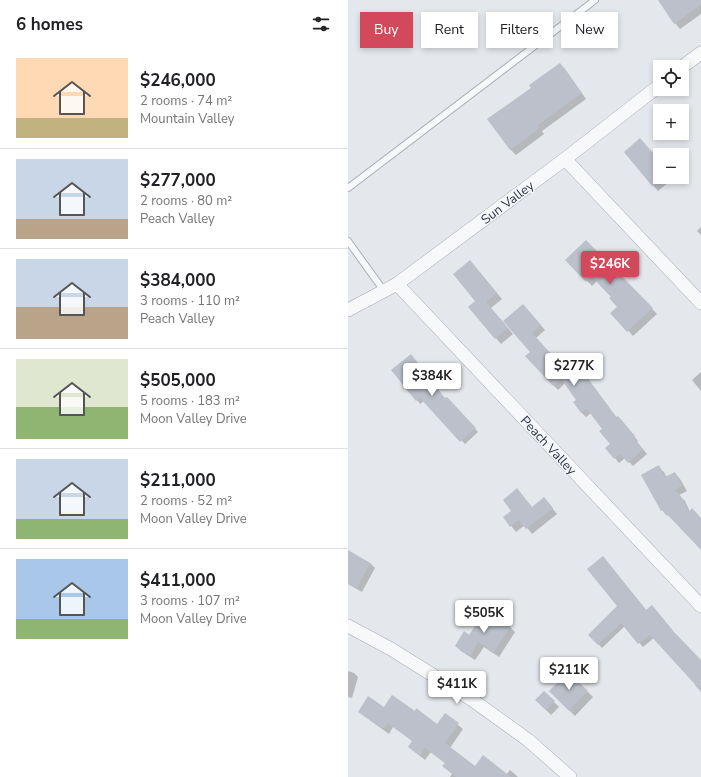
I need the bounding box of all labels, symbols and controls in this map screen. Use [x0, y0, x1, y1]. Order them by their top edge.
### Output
chip: Buy [360, 12, 413, 48]
chip: Rent [421, 12, 478, 48]
chip: Filters [486, 12, 553, 48]
chip: New [561, 12, 618, 48]
text: 6 homes [16, 13, 83, 36]
icon: filters [310, 13, 332, 35]
map controls [653, 60, 689, 184]
button: locate [653, 60, 689, 96]
text: $246,000 [140, 69, 216, 92]
icon: home [48, 74, 96, 122]
text: 2 rooms · 74 m² [140, 92, 232, 110]
button: + [653, 104, 689, 140]
text: Mountain Valley [140, 110, 234, 128]
button: − [653, 148, 689, 184]
text: $277,000 [140, 169, 216, 192]
icon: home [48, 175, 96, 223]
street label: Sun Valley [477, 177, 538, 229]
text: 2 rooms · 80 m² [140, 192, 232, 210]
text: Peach Valley [140, 210, 215, 228]
pin: $246K [582, 251, 638, 285]
text: $246K [590, 255, 630, 273]
text: $384,000 [140, 269, 216, 292]
icon: home [48, 275, 96, 323]
text: 3 rooms · 110 m² [140, 292, 240, 310]
text: Peach Valley [140, 310, 215, 328]
pin: $277K [546, 353, 602, 387]
text: $277K [554, 357, 594, 375]
pin: $384K [404, 363, 460, 397]
text: $384K [412, 367, 452, 385]
text: $505,000 [140, 369, 216, 392]
icon: home [48, 375, 96, 423]
text: 5 rooms · 183 m² [140, 392, 240, 410]
text: Moon Valley Drive [140, 410, 247, 428]
street label: Peach Valley [516, 412, 581, 479]
text: $211,000 [140, 469, 216, 492]
icon: home [48, 475, 96, 523]
text: 2 rooms · 52 m² [140, 492, 232, 510]
text: Moon Valley Drive [140, 510, 247, 528]
text: $411,000 [140, 569, 216, 592]
icon: home [48, 575, 96, 623]
text: 3 rooms · 107 m² [140, 592, 240, 610]
pin: $505K [456, 600, 512, 634]
text: $505K [464, 604, 504, 622]
text: Moon Valley Drive [140, 610, 247, 628]
pin: $211K [541, 657, 597, 691]
text: $211K [549, 661, 589, 679]
pin: $411K [429, 671, 485, 705]
text: $411K [437, 675, 477, 693]

